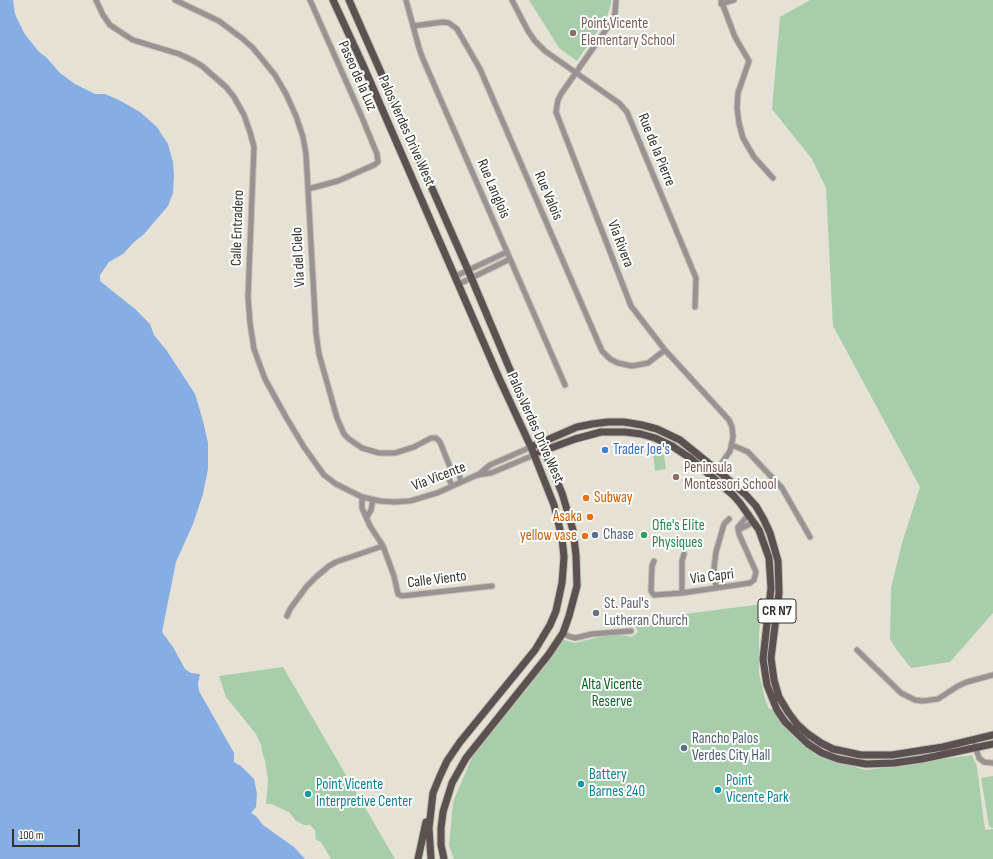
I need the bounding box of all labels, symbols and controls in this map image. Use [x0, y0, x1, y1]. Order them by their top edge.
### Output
place label: Point Vicente Elementary School [581, 15, 675, 50]
marker: Point Vicente Elementary School [568, 28, 578, 38]
street label: Paseo de la Luz [334, 38, 380, 114]
street label: Palos Verdes Drive West [374, 73, 438, 189]
street label: Rue de la Pierre [633, 111, 679, 189]
street label: Rue Langlois [472, 157, 514, 221]
street label: Rue Valois [530, 169, 566, 223]
street label: Calle Entradero [228, 189, 248, 267]
street label: Via Rivera [603, 218, 637, 270]
street label: Via del Cielo [288, 226, 310, 288]
street label: Palos Verdes Drive West [503, 370, 567, 486]
place label: Trader Joe's [613, 441, 670, 459]
marker: Trader Joe's [600, 445, 610, 455]
street label: Via Vicente [410, 459, 468, 495]
place label: Peninsula Montessori School [684, 459, 777, 494]
marker: Peninsula Montessori School [671, 472, 681, 482]
place label: Subway [594, 489, 633, 507]
marker: Subway [581, 493, 591, 503]
place label: Asaka [553, 508, 582, 526]
marker: Asaka [585, 512, 595, 522]
place label: Ofie's Elite Physiques [652, 517, 705, 552]
place label: Chase [603, 526, 634, 544]
place label: yellow vase [520, 527, 577, 545]
marker: Chase [590, 530, 600, 540]
marker: Ofie's Elite Physiques [639, 530, 649, 540]
marker: yellow vase [580, 531, 590, 541]
street label: Via Capri [689, 565, 735, 589]
street label: Calle Viento [406, 567, 468, 593]
place label: St. Paul's Lutheran Church [604, 595, 688, 630]
road number: CR N7 [758, 599, 796, 623]
marker: St. Paul's Lutheran Church [591, 608, 601, 618]
park label: Alta Vicente Reserve [582, 676, 642, 711]
place label: Rancho Palos Verdes City Hall [692, 730, 770, 765]
marker: Rancho Palos Verdes City Hall [679, 743, 689, 753]
place label: Battery Barnes 240 [589, 766, 645, 801]
place label: Point Vicente Park [726, 772, 789, 807]
place label: Point Vicente Interpretive Center [316, 776, 413, 811]
marker: Battery Barnes 240 [576, 779, 586, 789]
marker: Point Vicente Park [713, 785, 723, 795]
marker: Point Vicente Interpretive Center [303, 789, 313, 799]
scale bar [14, 821, 82, 847]
text: 100 m [19, 828, 44, 843]

